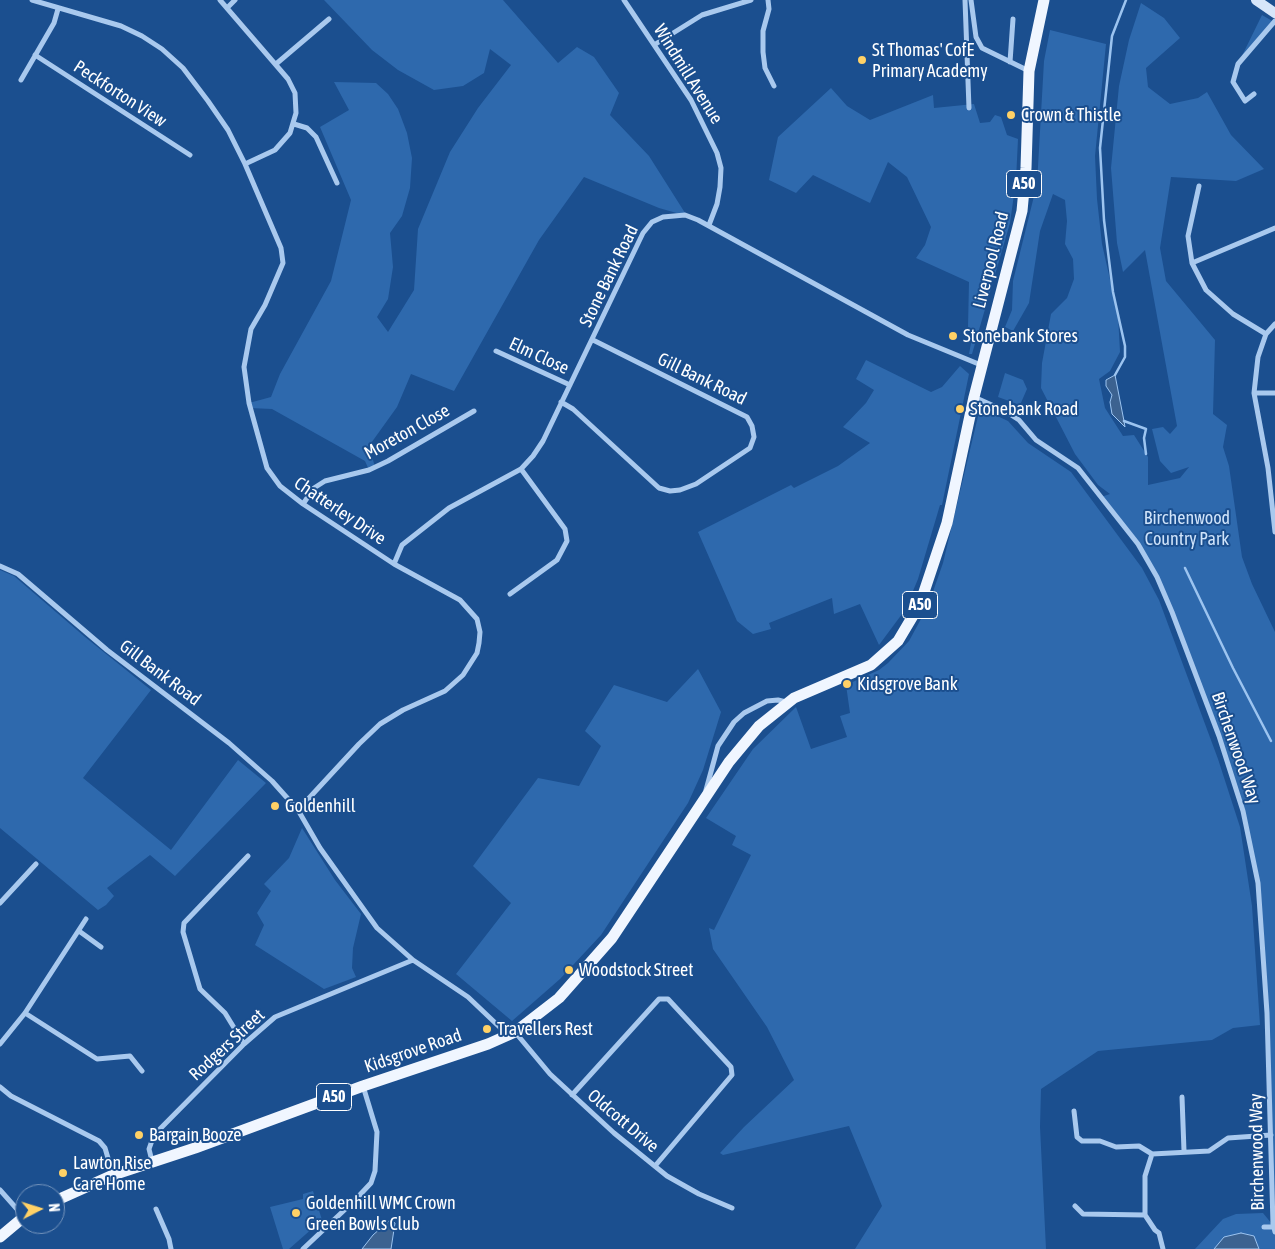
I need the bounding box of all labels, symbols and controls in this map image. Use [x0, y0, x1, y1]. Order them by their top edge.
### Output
street label: Windmill Avenue [649, 20, 727, 128]
place label: St Thomas' CofE Primary Academy [872, 39, 988, 82]
marker: St Thomas' CofE Primary Academy [856, 54, 868, 66]
street label: Peckforton View [70, 56, 170, 132]
place label: Crown & Thistle [1021, 104, 1121, 126]
marker: Crown & Thistle [1005, 109, 1017, 121]
road number: A50 [1006, 170, 1042, 198]
street label: Liverpool Road [969, 209, 1013, 311]
street label: Stone Bank Road [575, 221, 643, 331]
place label: Stonebank Stores [963, 325, 1078, 347]
marker: Stonebank Stores [947, 330, 959, 342]
street label: Elm Close [506, 333, 572, 379]
street label: Gill Bank Road [654, 348, 750, 410]
place label: Stonebank Road [970, 398, 1078, 420]
street label: Moreton Close [361, 400, 453, 464]
marker: Stonebank Road [954, 403, 966, 415]
street label: Chatterley Drive [290, 472, 390, 550]
park label: Birchenwood Country Park [1144, 507, 1230, 550]
road number: A50 [902, 592, 938, 618]
street label: Gill Bank Road [115, 635, 205, 711]
place label: Kidsgrove Bank [857, 673, 958, 695]
marker: Kidsgrove Bank [841, 678, 853, 690]
street label: Birchenwood Way [1207, 689, 1265, 807]
place label: Goldenhill [285, 795, 355, 817]
marker: Goldenhill [269, 800, 281, 812]
place label: Woodstock Street [579, 959, 693, 981]
marker: Woodstock Street [563, 964, 575, 976]
street label: Rodgers Street [185, 1005, 269, 1085]
place label: Travellers Rest [497, 1018, 593, 1040]
marker: Travellers Rest [481, 1023, 493, 1035]
street label: Kidsgrove Road [362, 1024, 464, 1078]
road number: A50 [316, 1084, 352, 1110]
street label: Oldcott Drive [583, 1085, 663, 1157]
street label: Birchenwood Way [1245, 1093, 1269, 1211]
place label: Bargain Booze [149, 1124, 242, 1146]
marker: Bargain Booze [133, 1129, 145, 1141]
place label: Lawton Rise Care Home [73, 1152, 151, 1194]
marker: Lawton Rise Care Home [57, 1167, 69, 1179]
north arrow [15, 1184, 65, 1234]
place label: Goldenhill WMC Crown Green Bowls Club [306, 1192, 456, 1234]
text: N [46, 1203, 62, 1213]
marker: Goldenhill WMC Crown Green Bowls Club [290, 1207, 302, 1219]

